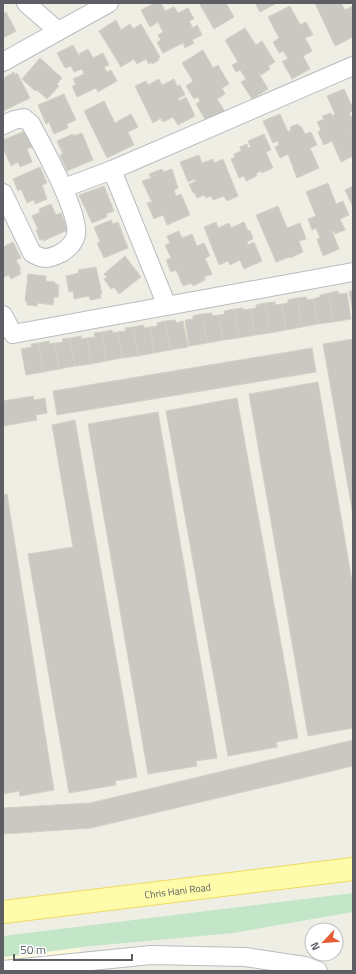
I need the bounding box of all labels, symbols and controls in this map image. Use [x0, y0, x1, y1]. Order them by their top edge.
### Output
street label: Chris Hani Road [144, 879, 212, 902]
north arrow [304, 922, 344, 962]
scale bar [14, 936, 132, 962]
text: N [306, 939, 324, 953]
text: 50 m [20, 940, 46, 959]

